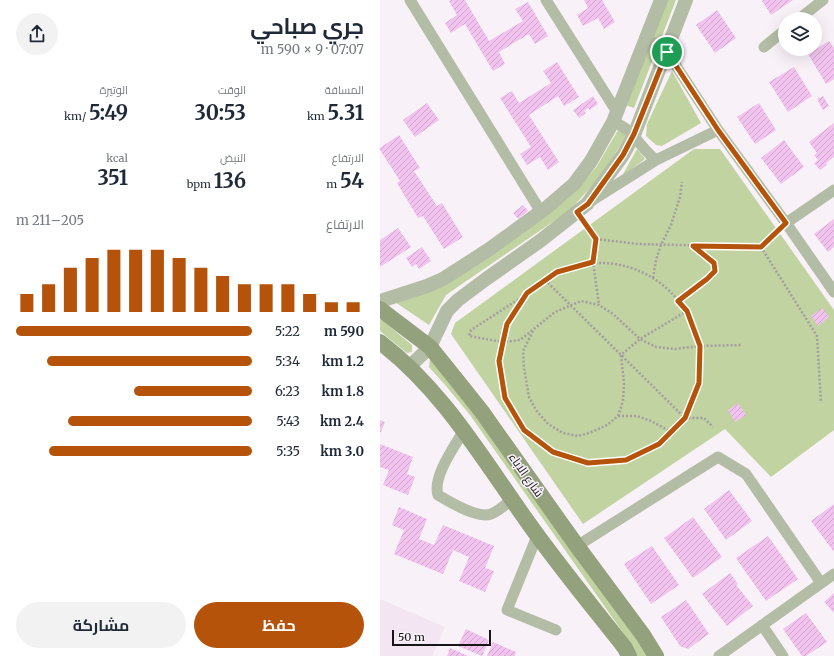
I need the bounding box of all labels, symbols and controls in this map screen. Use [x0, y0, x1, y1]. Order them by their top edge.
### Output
text: جري صباحي [250, 12, 364, 40]
map controls [778, 12, 822, 56]
button: layers [778, 12, 822, 56]
button: share [16, 13, 58, 55]
pin [650, 35, 684, 69]
text: 07:07 · 9 × 590 m [261, 41, 364, 58]
icon: arrive [656, 41, 678, 63]
text: الوتيرة [100, 83, 128, 97]
text: الوقت [218, 83, 246, 97]
text: المسافة [325, 83, 364, 97]
text: 5:49 [89, 100, 128, 125]
text: 30:53 [195, 100, 246, 125]
text: 5.31 [327, 100, 364, 125]
text: /km [64, 109, 89, 123]
text: km [307, 109, 327, 123]
text: kcal [106, 151, 128, 165]
text: النبض [220, 151, 246, 165]
text: الارتفاع [332, 151, 364, 165]
text: 351 [97, 165, 128, 190]
text: 136 [214, 168, 246, 193]
text: 54 [340, 168, 364, 193]
text: bpm [187, 177, 214, 191]
text: m [326, 177, 340, 191]
text: 205–211 m [16, 212, 84, 229]
text: الارتفاع [326, 216, 364, 233]
text: 5:22 [275, 323, 300, 340]
text: 590 m [324, 323, 364, 340]
text: 5:34 [275, 353, 300, 370]
text: 1.2 km [322, 353, 364, 370]
text: 6:23 [275, 383, 300, 400]
text: 1.8 km [321, 383, 364, 400]
text: 5:43 [276, 413, 300, 430]
text: 2.4 km [320, 413, 364, 430]
text: 5:35 [276, 443, 300, 460]
text: 3.0 km [320, 443, 364, 460]
street label: شارع الاباء [505, 450, 547, 500]
button: مشاركة [16, 602, 186, 648]
button: حفظ [194, 602, 364, 648]
scale bar [392, 628, 491, 647]
text: 50 m [398, 630, 425, 644]

